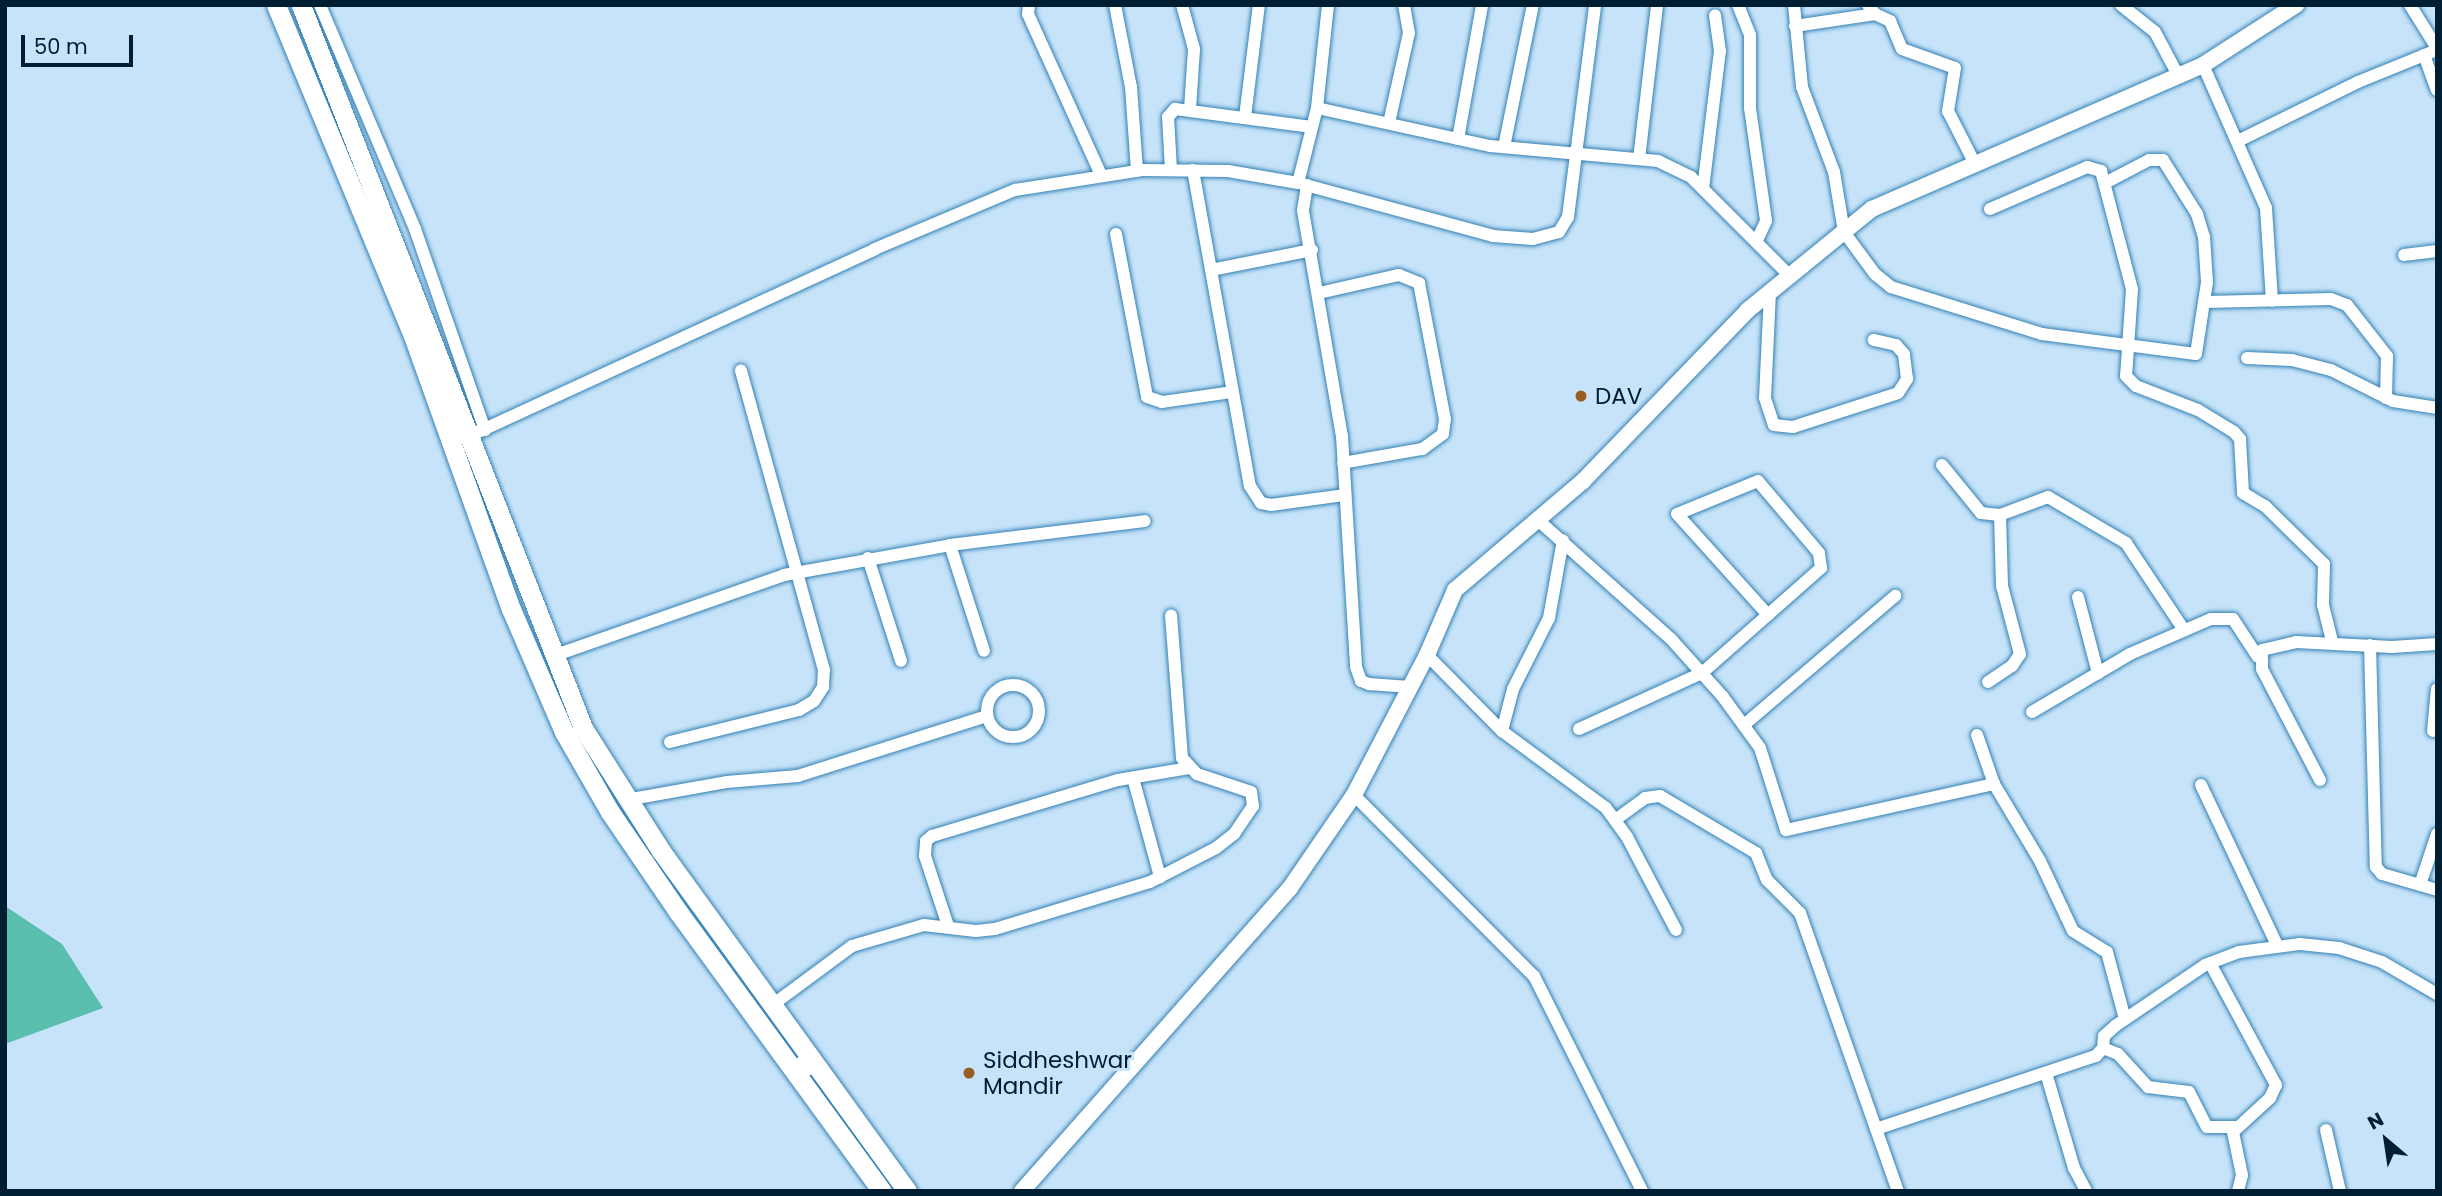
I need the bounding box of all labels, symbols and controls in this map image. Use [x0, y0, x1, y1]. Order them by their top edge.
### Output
scale bar [24, 21, 136, 65]
text: 50 m [34, 32, 88, 61]
place label: DAV [1595, 382, 1642, 410]
marker: DAV [1573, 388, 1589, 404]
place label: Siddheshwar Mandir [983, 1046, 1132, 1100]
marker: Siddheshwar Mandir [961, 1065, 977, 1081]
north arrow [2351, 1105, 2421, 1175]
text: N [2363, 1106, 2388, 1136]

